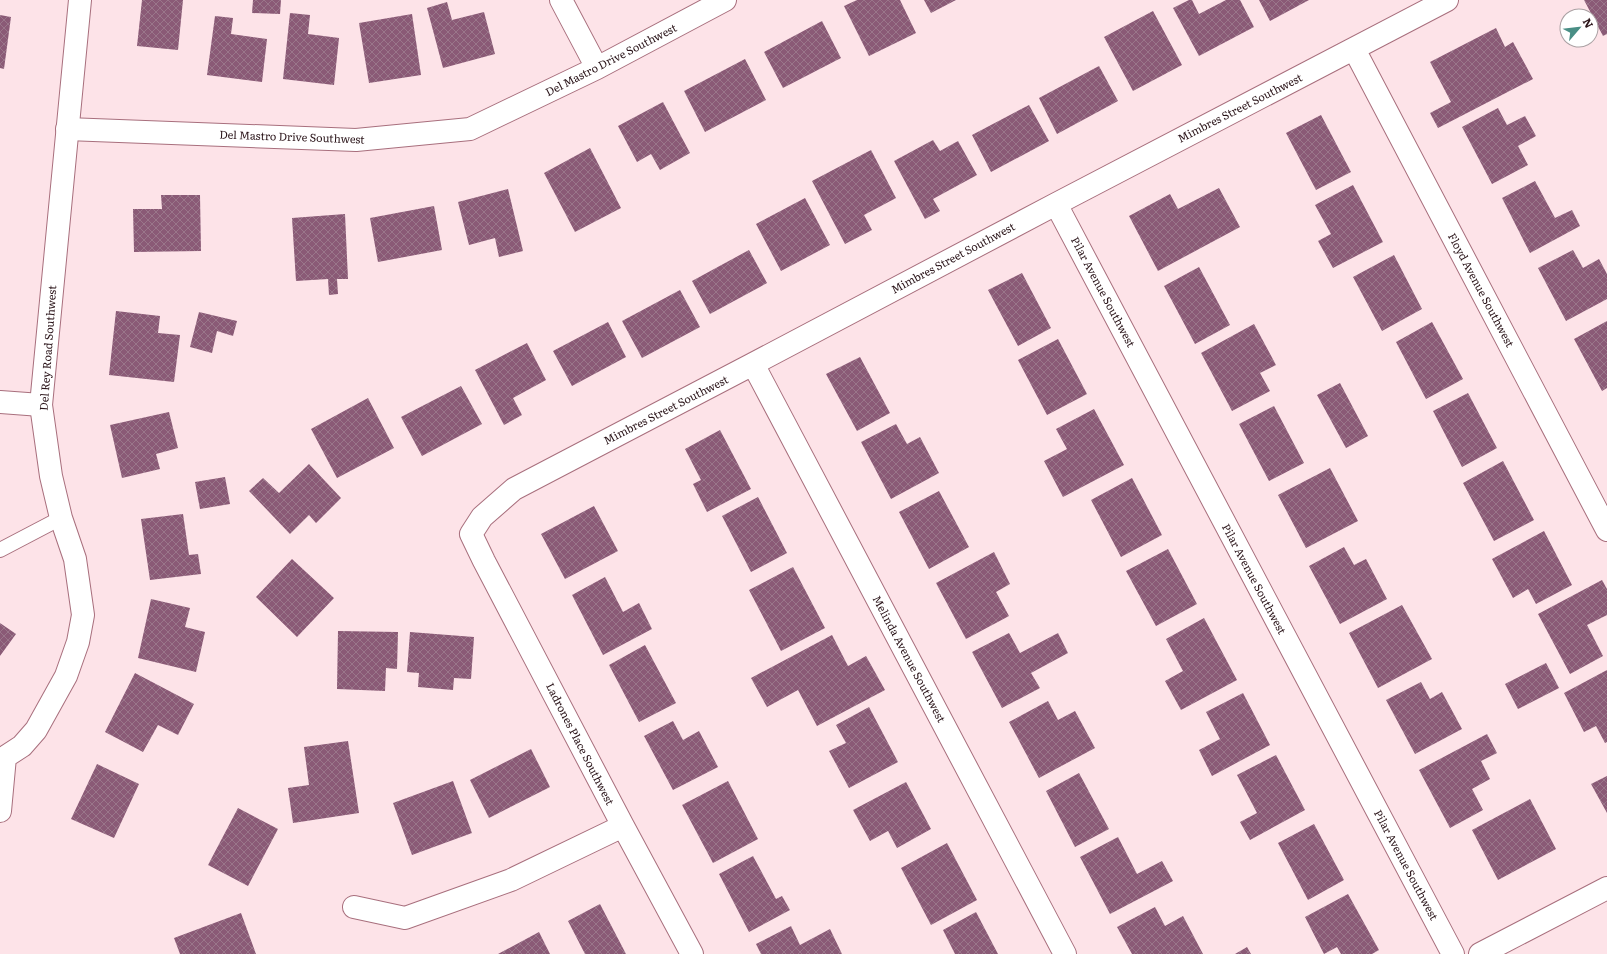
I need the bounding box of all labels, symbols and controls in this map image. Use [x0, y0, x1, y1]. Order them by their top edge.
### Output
north arrow [1559, 8, 1599, 48]
text: N [1579, 15, 1598, 31]
street label: Del Mastro Drive Southwest [542, 19, 679, 99]
street label: Mimbres Street Southwest [1174, 68, 1305, 146]
street label: Del Mastro Drive Southwest [219, 125, 366, 147]
street label: Mimbres Street Southwest [888, 217, 1018, 297]
street label: Floyd Avenue Southwest [1445, 230, 1519, 350]
street label: Pilar Avenue Southwest [1068, 233, 1140, 350]
street label: Del Rey Road Southwest [35, 284, 59, 411]
street label: Mimbres Street Southwest [600, 370, 731, 448]
street label: Pilar Avenue Southwest [1219, 520, 1291, 637]
street label: Melinda Avenue Southwest [870, 592, 950, 725]
street label: Ladrones Place Southwest [543, 680, 619, 808]
street label: Pilar Avenue Southwest [1371, 806, 1443, 923]

